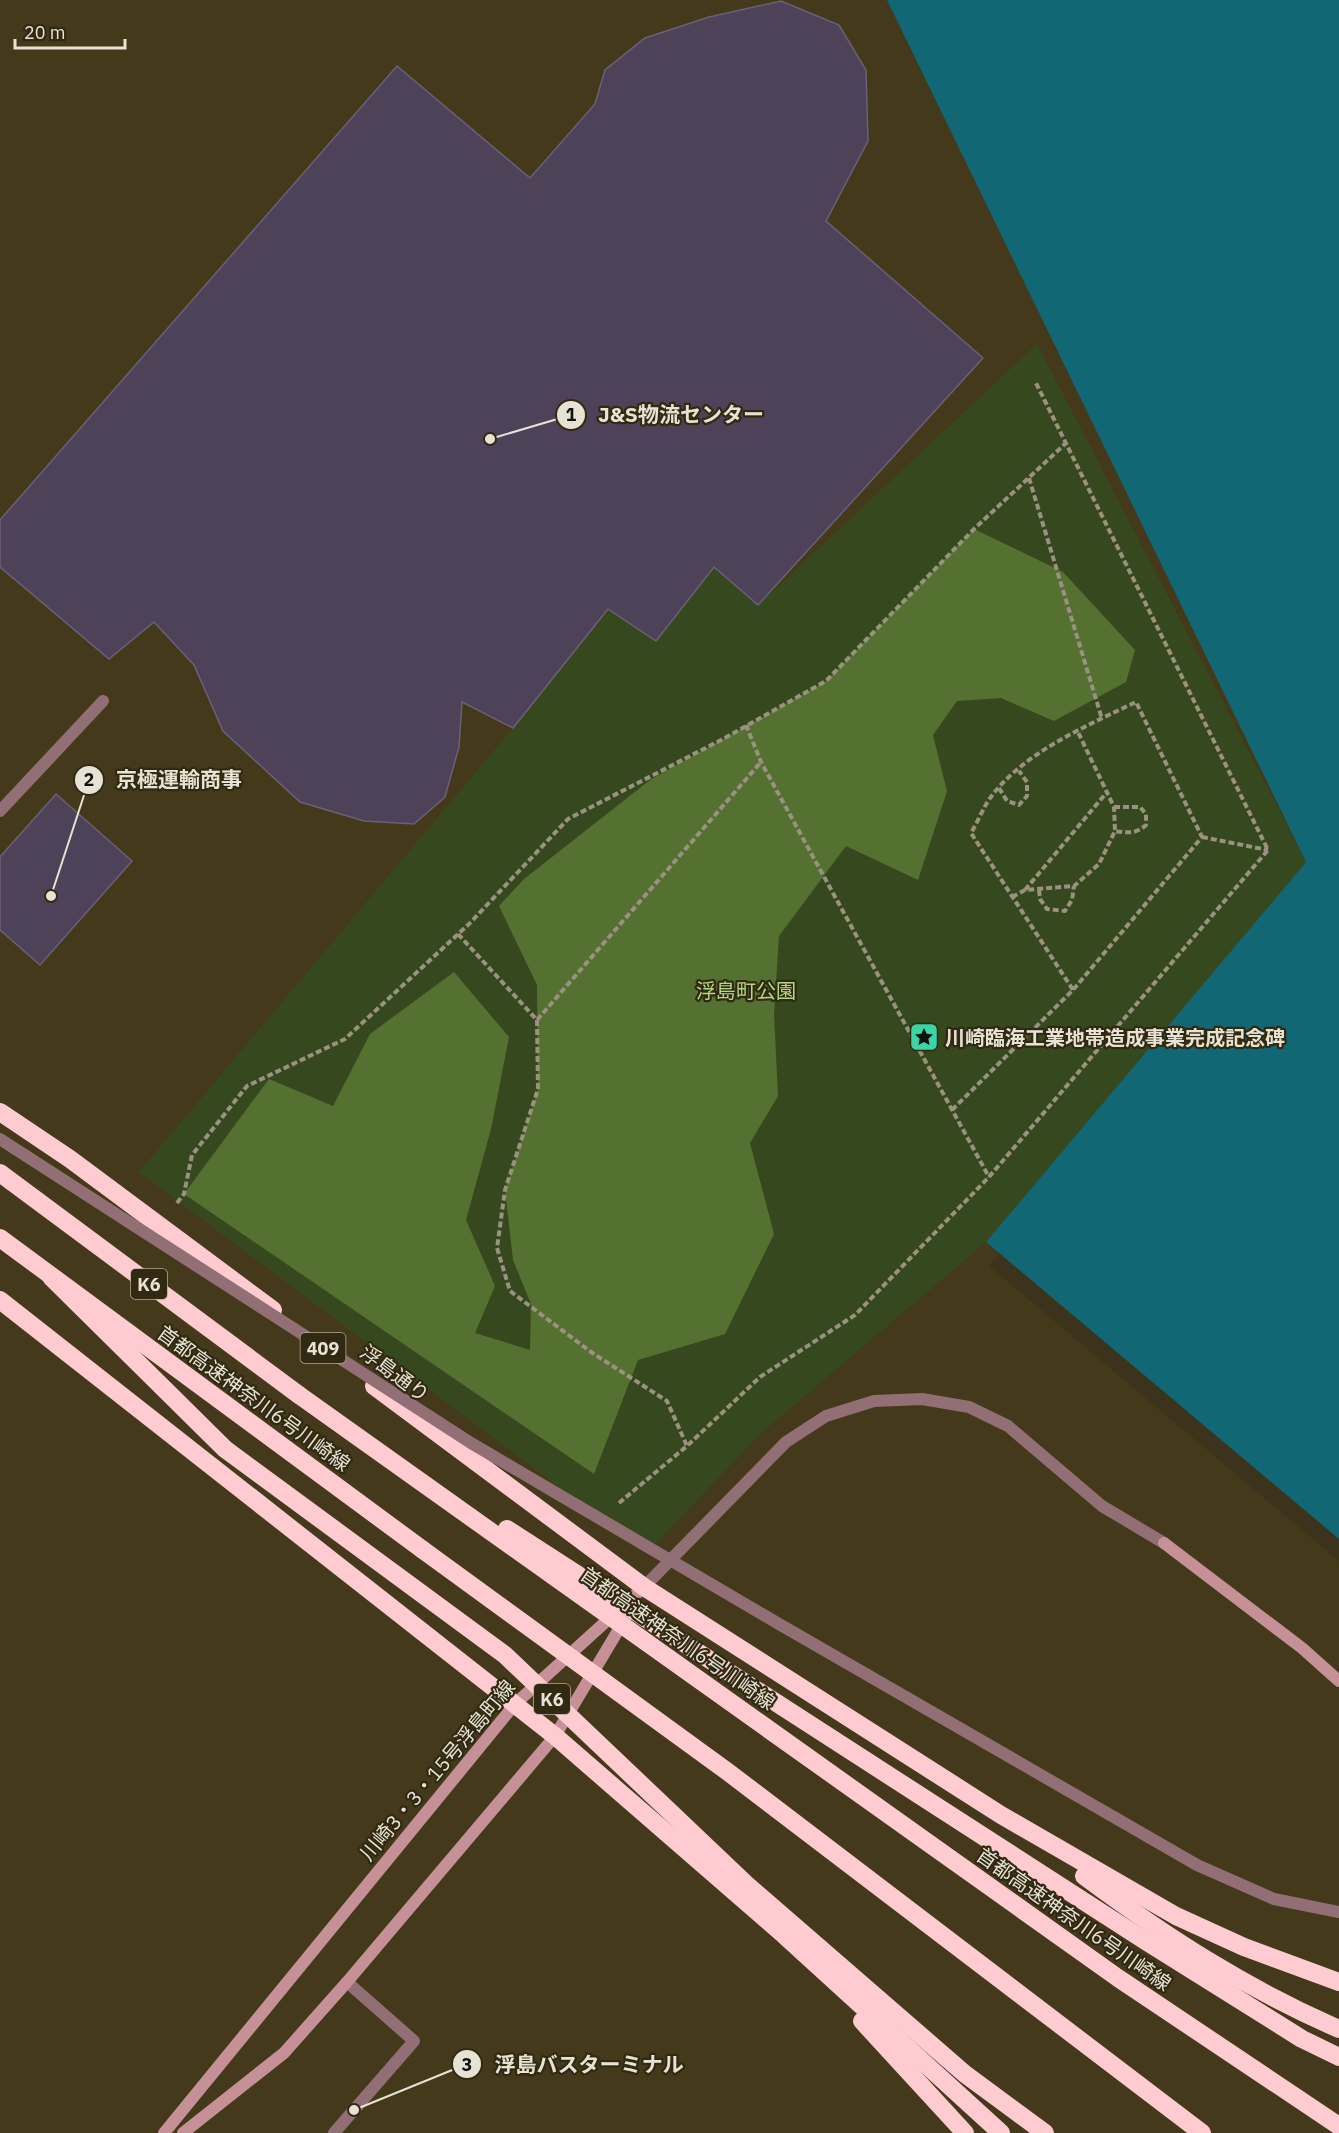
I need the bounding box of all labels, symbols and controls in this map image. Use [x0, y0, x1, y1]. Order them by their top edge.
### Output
scale bar [15, 12, 124, 50]
text: 20 m [24, 21, 66, 44]
callout: J&S物流センター [556, 395, 776, 434]
text: J&S物流センター [598, 400, 764, 428]
text: 1 [566, 403, 577, 426]
callout: 京極運輸商事 [74, 760, 254, 799]
text: 京極運輸商事 [116, 765, 242, 793]
text: 2 [84, 768, 94, 791]
park label: 浮島町公園 [696, 977, 796, 1004]
place icon: 川崎臨海工業地帯造成事業完成記念碑 [908, 1021, 940, 1053]
place label: 川崎臨海工業地帯造成事業完成記念碑 [945, 1024, 1285, 1051]
road number: K6 [131, 1269, 167, 1299]
street label: 首都高速神奈川6号川崎線 [152, 1319, 356, 1477]
road number: 409 [300, 1333, 346, 1363]
street label: 浮島通り [355, 1338, 435, 1408]
street label: 首都高速神奈川6号川崎線 [575, 1560, 781, 1716]
street label: 川崎3・3・15号浮島町線 [353, 1674, 521, 1866]
road number: K6 [534, 1684, 570, 1714]
street label: 首都高速神奈川6号川崎線 [971, 1841, 1177, 1997]
callout: 浮島バスターミナル [452, 2045, 695, 2084]
text: 浮島バスターミナル [495, 2050, 684, 2078]
text: 3 [462, 2053, 472, 2076]

